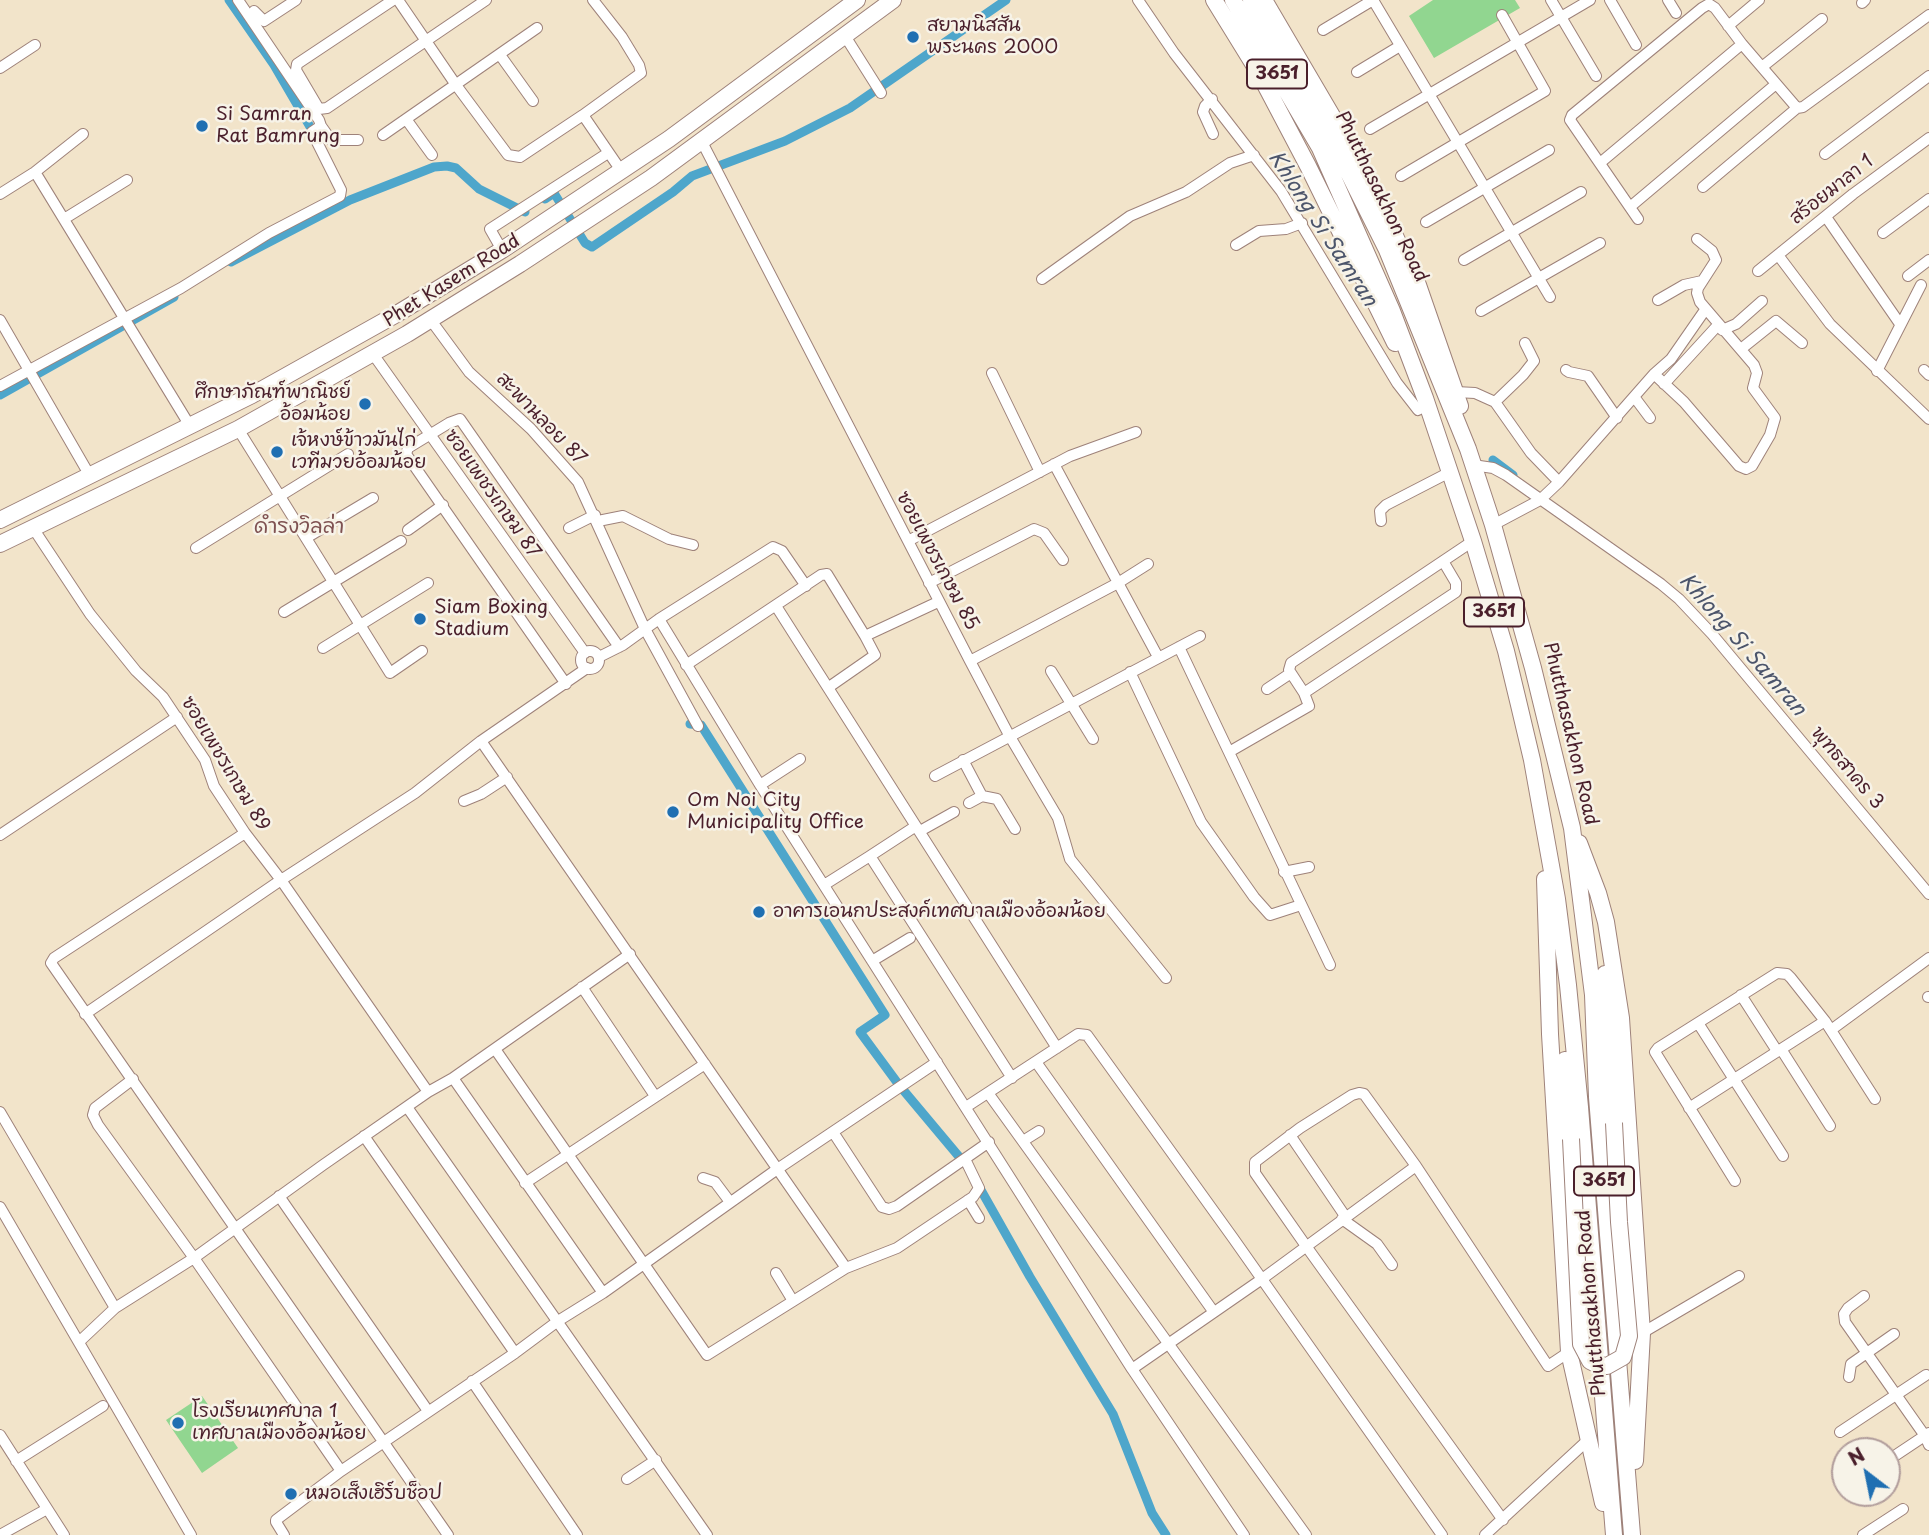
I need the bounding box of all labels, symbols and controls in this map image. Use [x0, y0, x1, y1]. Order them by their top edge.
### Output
place label: สยามนิสสัน พระนคร 2000 [927, 15, 1058, 59]
marker: สยามนิสสัน พระนคร 2000 [905, 29, 921, 45]
road number: 3651 [1247, 60, 1307, 88]
place label: Si Samran Rat Bamrung [216, 104, 340, 148]
street label: Phutthasakhon Road [1330, 108, 1432, 286]
marker: Si Samran Rat Bamrung [194, 118, 210, 134]
water label: Khlong Si Samran [1262, 146, 1382, 312]
street label: สร้อยมาลา 1 [1786, 150, 1878, 230]
street label: Phet Kasem Road [380, 230, 524, 332]
street label: สะพานลอย 87 [491, 368, 591, 470]
place label: ศึกษาภัณฑ์พาณิชย์ อ้อมน้อย [195, 382, 351, 426]
marker: ศึกษาภัณฑ์พาณิชย์ อ้อมน้อย [357, 396, 373, 412]
street label: ซอยเพชรเกษม 87 [439, 425, 545, 563]
place label: เจ้หงษ์ข้าวมันไก่ เวทีมวยอ้อมน้อย [291, 430, 426, 474]
marker: เจ้หงษ์ข้าวมันไก่ เวทีมวยอ้อมน้อย [269, 444, 285, 460]
street label: ซอยเพชรเกษม 85 [891, 488, 983, 634]
district label: ดำรงวิลล่า [254, 514, 344, 540]
water label: Khlong Si Samran [1673, 569, 1811, 721]
place label: Siam Boxing Stadium [434, 597, 548, 641]
road number: 3651 [1464, 598, 1524, 626]
marker: Siam Boxing Stadium [412, 611, 428, 627]
street label: Phutthasakhon Road [1538, 640, 1602, 828]
street label: ซอยเพชรเกษม 89 [176, 693, 274, 835]
street label: พุทธสาคร 3 [1806, 722, 1888, 814]
place label: Om Noi City Municipality Office [687, 790, 864, 834]
marker: Om Noi City Municipality Office [665, 804, 681, 820]
place label: อาคารเอนกประสงค์เทศบาลเมืองอ้อมน้อย [773, 901, 1106, 923]
marker: อาคารเอนกประสงค์เทศบาลเมืองอ้อมน้อย [751, 904, 767, 920]
road number: 3651 [1574, 1166, 1634, 1196]
street label: Phutthasakhon Road [1572, 1209, 1612, 1397]
place label: โรงเรียนเทศบาล 1 เทศบาลเมืองอ้อมน้อย [192, 1401, 367, 1445]
marker: โรงเรียนเทศบาล 1 เทศบาลเมืองอ้อมน้อย [170, 1415, 186, 1431]
north arrow [1831, 1437, 1901, 1507]
text: N [1842, 1440, 1870, 1472]
place label: หมอเส็งเฮิร์บช็อป [305, 1483, 442, 1505]
marker: หมอเส็งเฮิร์บช็อป [283, 1486, 299, 1502]

